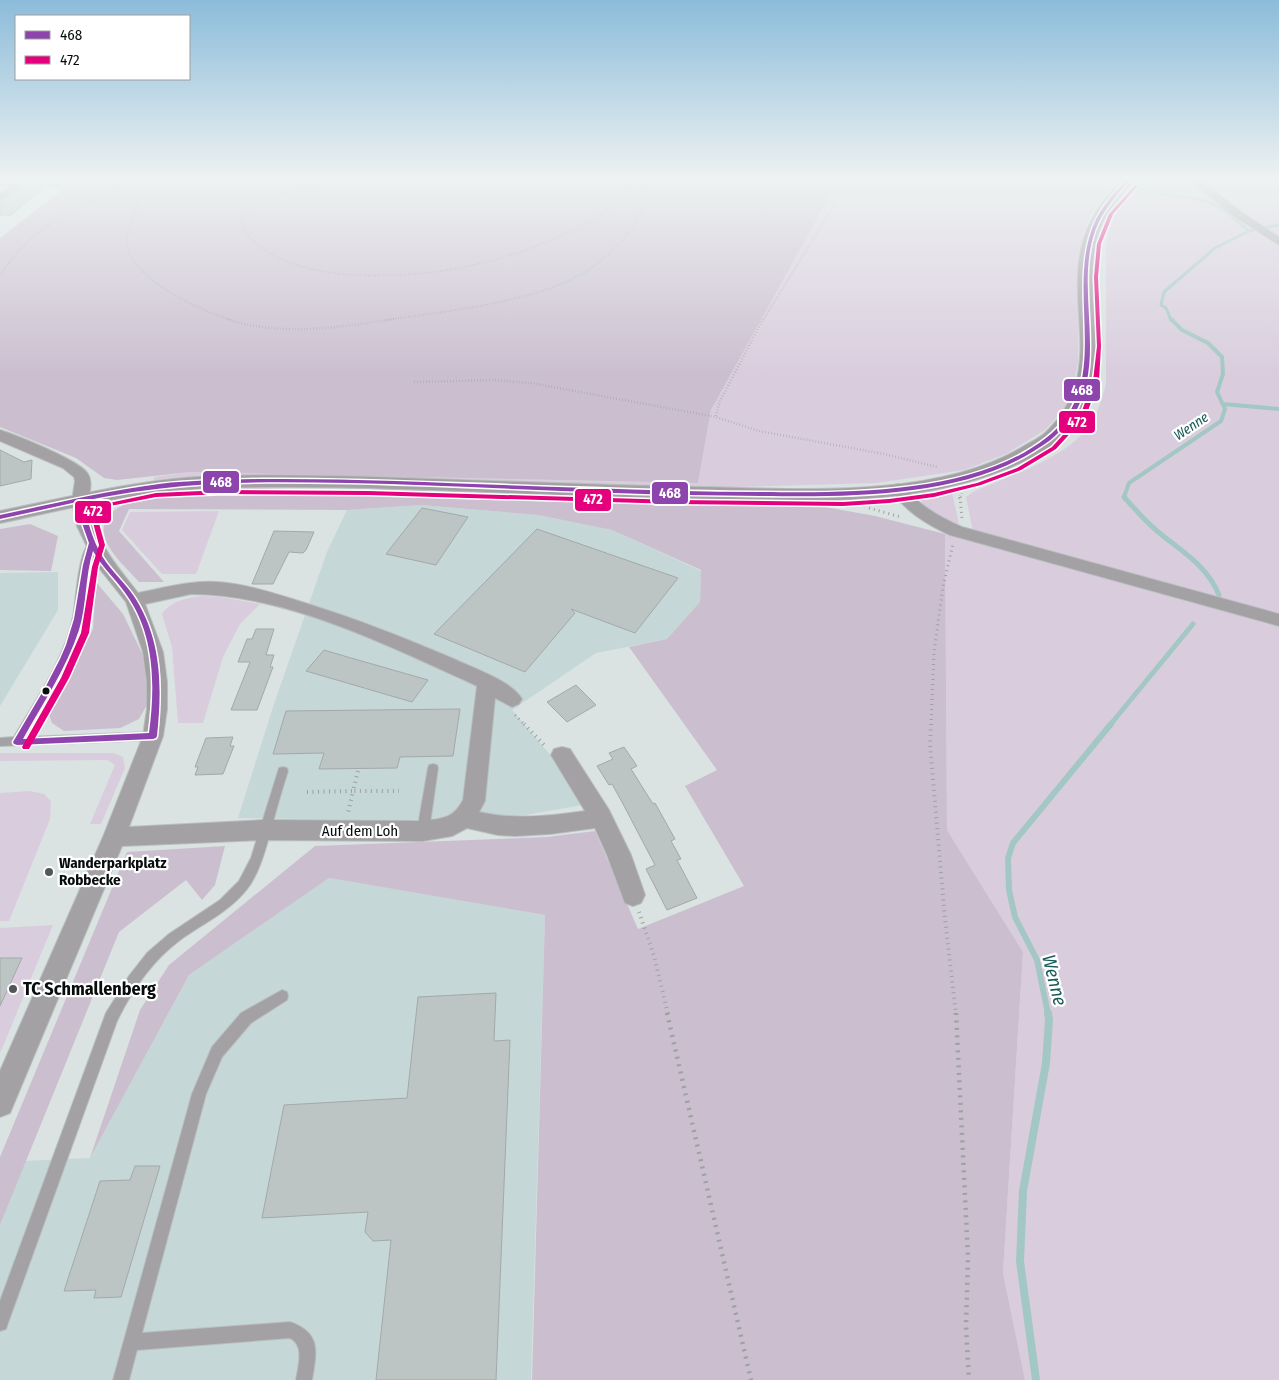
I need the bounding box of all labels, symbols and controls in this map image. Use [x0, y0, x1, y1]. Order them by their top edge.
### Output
legend [15, 15, 190, 80]
text: 468 [60, 26, 82, 44]
text: 472 [60, 51, 80, 69]
line badge: 468 [1063, 378, 1101, 402]
text: 468 [1071, 382, 1094, 399]
water label: Wenne [1171, 408, 1212, 444]
line badge: 472 [1058, 410, 1096, 434]
text: 472 [1067, 414, 1087, 431]
line badge: 468 [202, 470, 240, 494]
text: 468 [210, 474, 233, 491]
line badge: 468 [651, 481, 689, 505]
text: 468 [659, 485, 682, 502]
line badge: 472 [574, 488, 612, 512]
text: 472 [583, 491, 603, 508]
line badge: 472 [74, 500, 112, 524]
text: 472 [83, 503, 103, 520]
unlabelled marker [41, 686, 51, 696]
street label: Auf dem Loh [322, 822, 398, 840]
place label: Wanderparkplatz Robbecke [59, 854, 167, 889]
marker: Wanderparkplatz Robbecke [43, 866, 55, 878]
water label: Wenne [1037, 952, 1072, 1008]
place label: TC Schmallenberg [23, 978, 156, 1000]
marker: TC Schmallenberg [7, 983, 19, 995]

